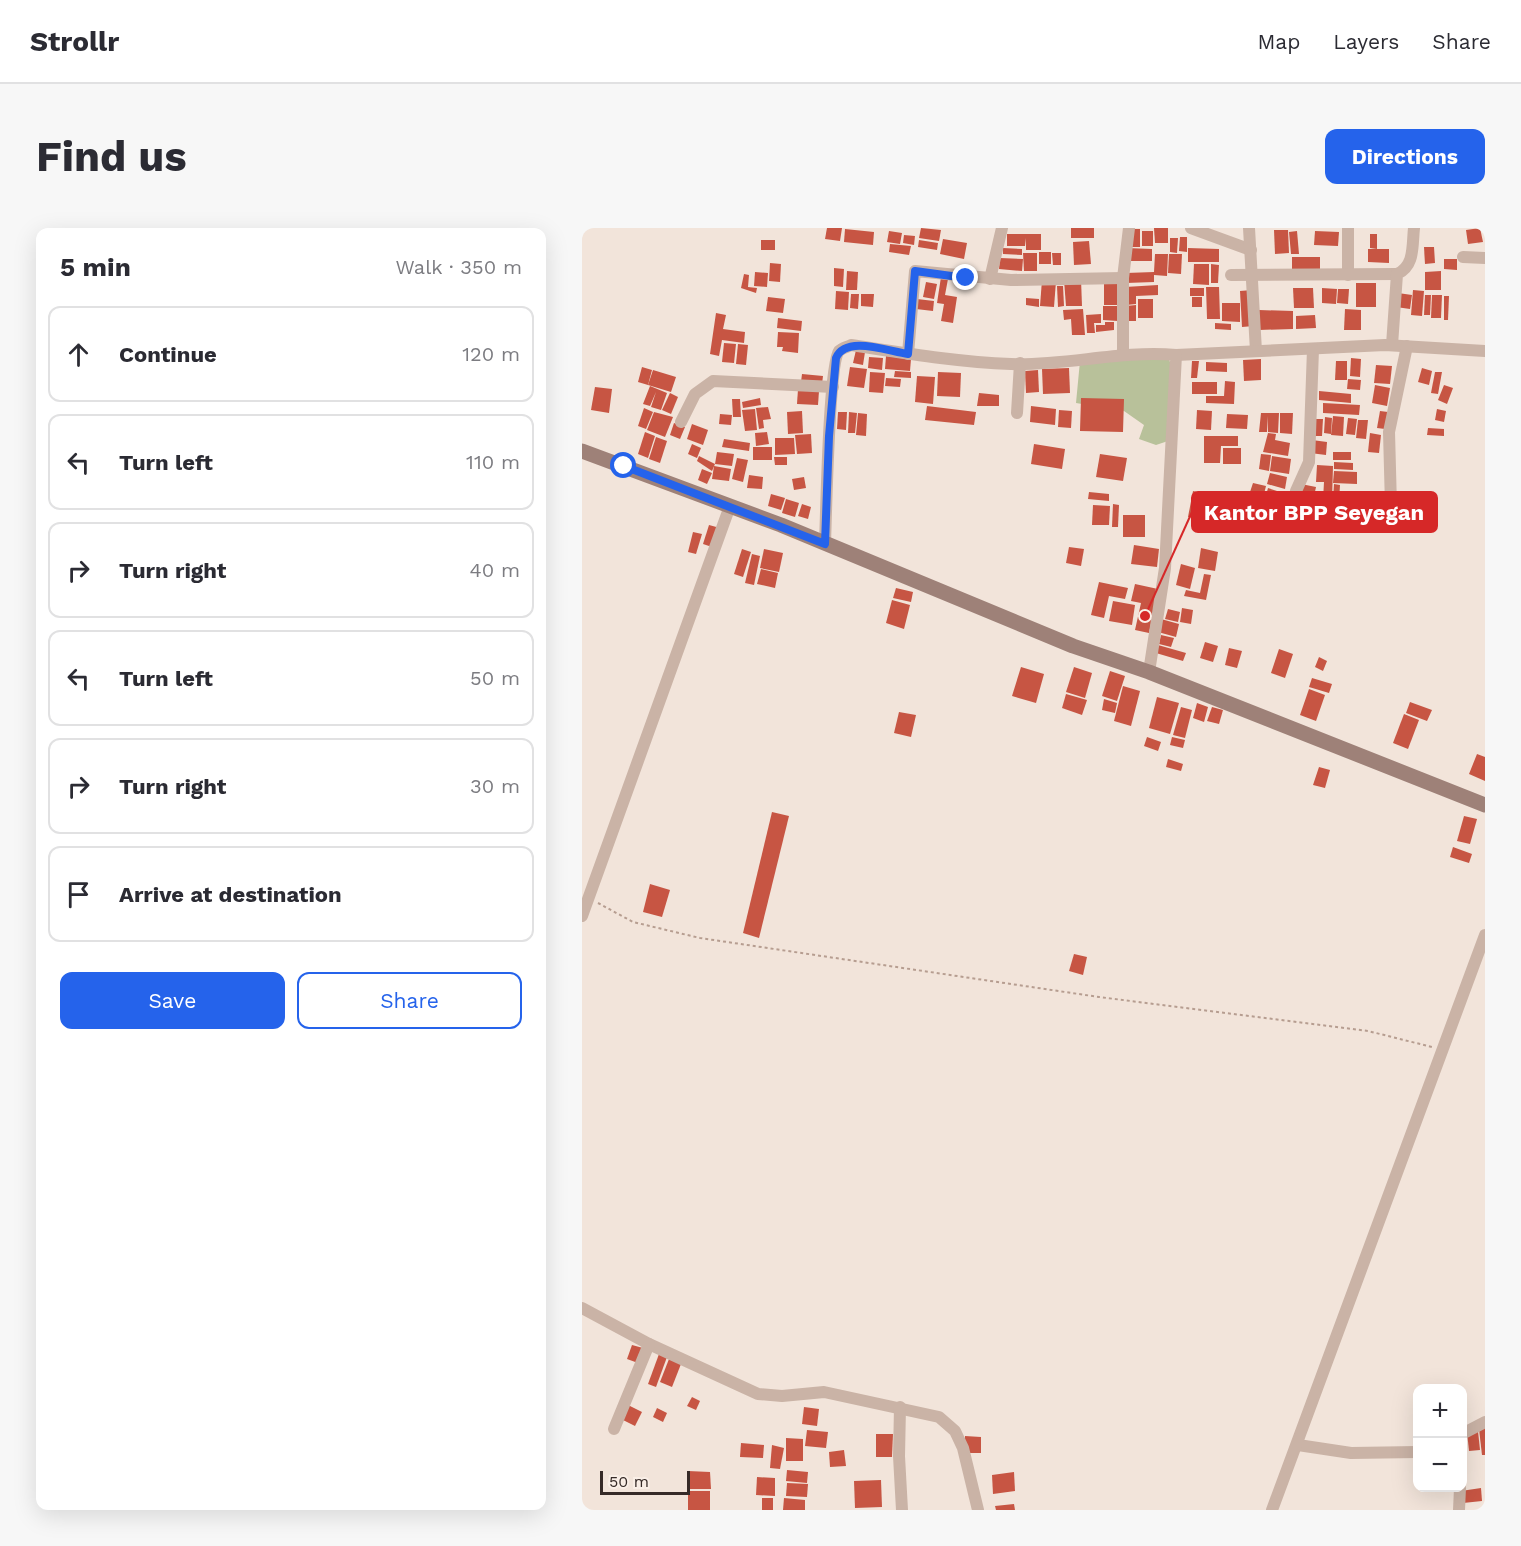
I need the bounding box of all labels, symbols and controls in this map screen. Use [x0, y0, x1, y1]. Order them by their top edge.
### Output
text: Strollr [30, 25, 119, 58]
text: Map [1257, 29, 1300, 54]
text: Layers [1333, 29, 1399, 54]
text: Share [1432, 29, 1491, 54]
button: Directions [1325, 129, 1485, 184]
text: Find us [36, 132, 187, 181]
text: 5 min [60, 252, 131, 282]
text: Walk · 350 m [395, 255, 522, 279]
route end [952, 264, 978, 290]
icon: ahead [62, 338, 95, 371]
text: Continue [119, 342, 217, 367]
text: 120 m [462, 342, 520, 366]
icon: left [62, 446, 95, 479]
text: Turn left [119, 450, 213, 475]
text: 110 m [466, 450, 520, 474]
route start [610, 452, 636, 478]
callout: Kantor BPP Seyegan [1192, 492, 1437, 532]
text: Kantor BPP Seyegan [1204, 500, 1424, 525]
icon: right [62, 554, 95, 587]
text: Turn right [119, 558, 226, 583]
text: 40 m [469, 558, 520, 582]
icon: left [62, 662, 95, 695]
text: Turn left [119, 666, 213, 691]
text: 50 m [470, 666, 520, 690]
icon: right [62, 770, 95, 803]
text: Turn right [119, 774, 226, 799]
text: 30 m [470, 774, 520, 798]
icon: arrive [62, 878, 95, 911]
text: Arrive at destination [119, 882, 342, 907]
button: Save [60, 972, 285, 1029]
button: Share [297, 972, 522, 1029]
map controls [1413, 1384, 1467, 1492]
button: + [1413, 1384, 1467, 1438]
button: − [1413, 1438, 1467, 1492]
scale bar [600, 1468, 690, 1496]
text: 50 m [609, 1472, 649, 1491]

